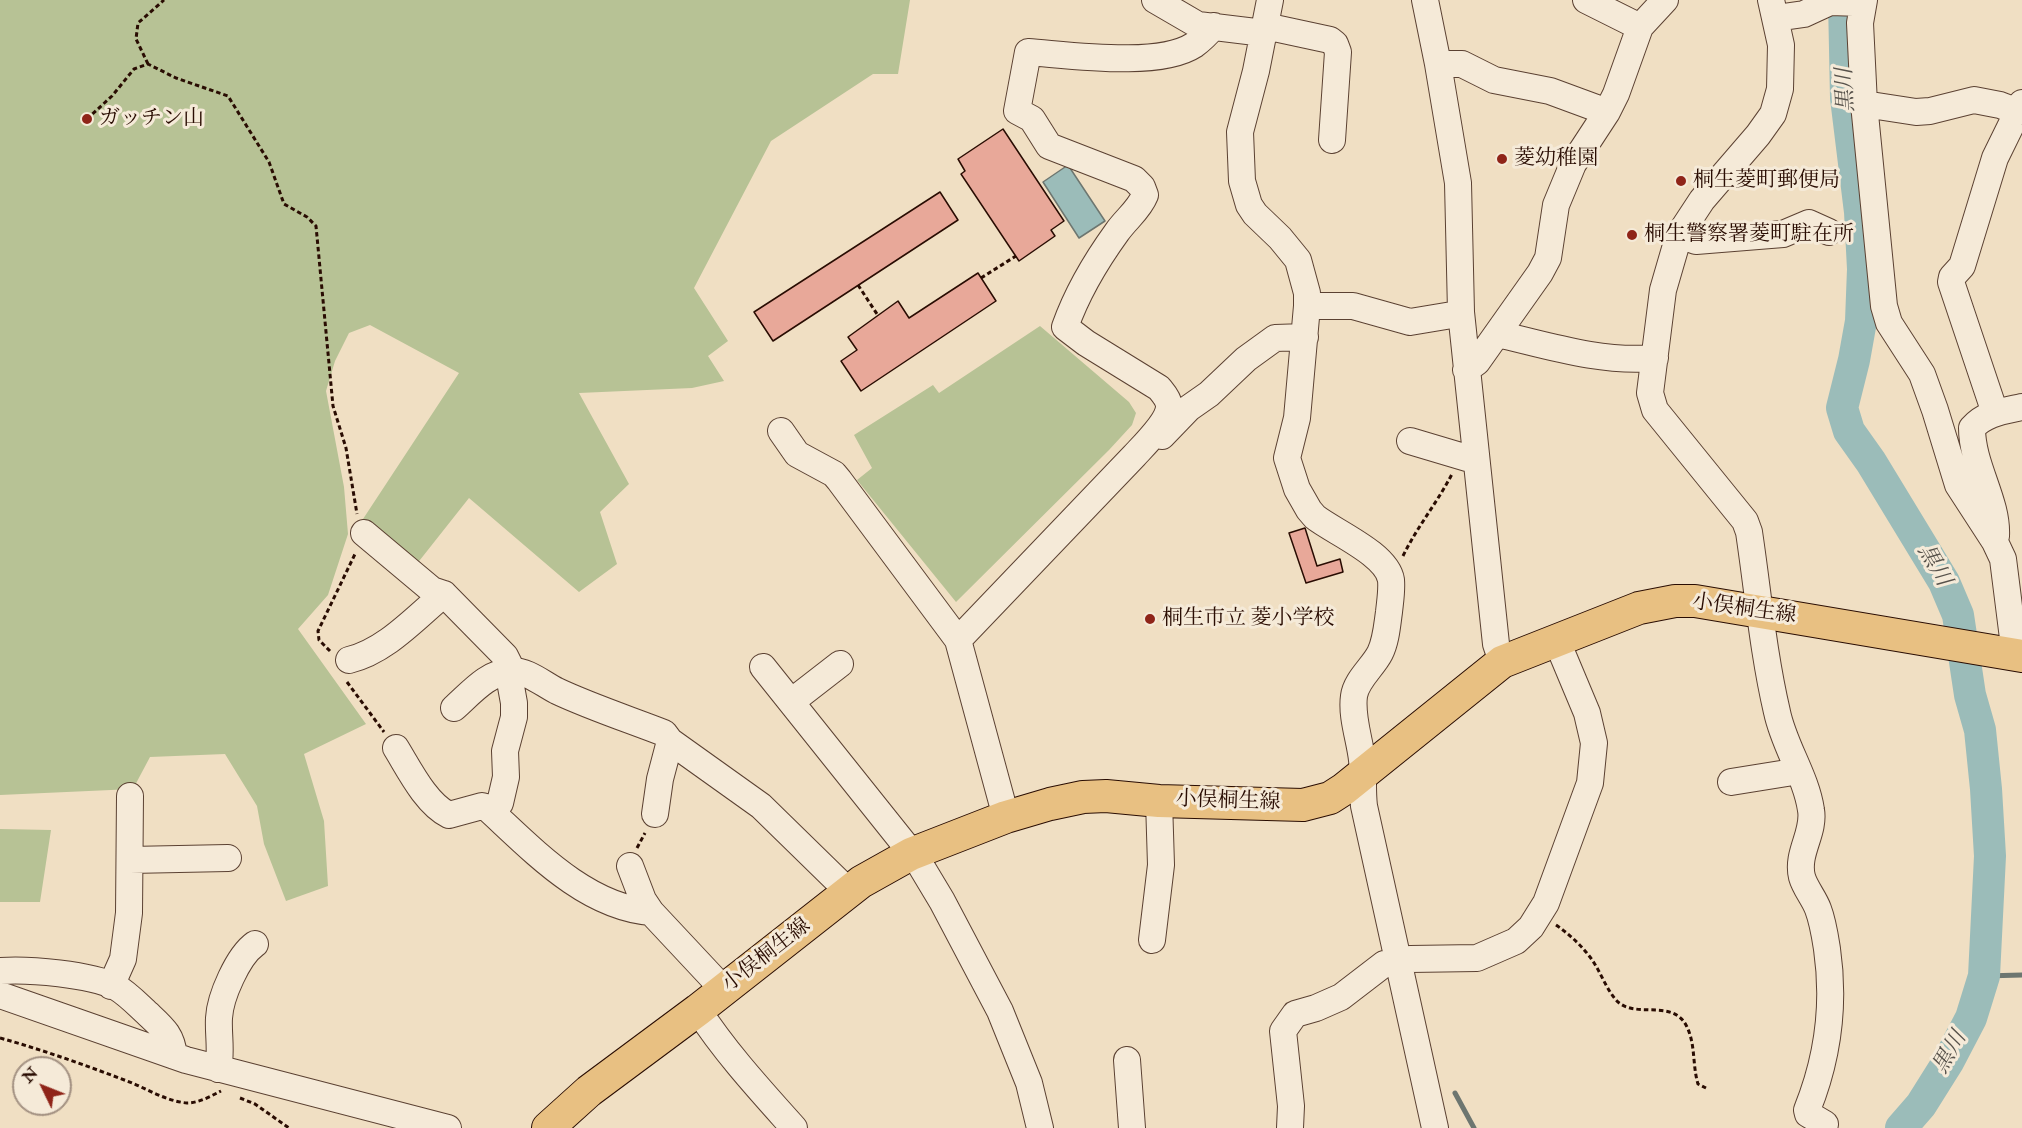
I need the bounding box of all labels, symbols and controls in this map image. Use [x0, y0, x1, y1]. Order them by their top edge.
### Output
water label: 黒川 [1833, 67, 1861, 113]
place label: ガッチン山 [99, 106, 204, 132]
marker: ガッチン山 [80, 112, 94, 126]
place label: 菱幼稚園 [1514, 146, 1598, 172]
marker: 菱幼稚園 [1495, 152, 1509, 166]
place label: 桐生菱町郵便局 [1693, 168, 1840, 194]
marker: 桐生菱町郵便局 [1674, 174, 1688, 188]
place label: 桐生警察署菱町駐在所 [1644, 222, 1854, 248]
marker: 桐生警察署菱町駐在所 [1625, 228, 1639, 242]
water label: 黒川 [1911, 540, 1955, 592]
street label: 小俣桐生線 [1690, 590, 1798, 630]
place label: 桐生市立 菱小学校 [1162, 606, 1334, 632]
marker: 桐生市立 菱小学校 [1143, 612, 1157, 626]
street label: 小俣桐生線 [1175, 788, 1281, 816]
street label: 小俣桐生線 [718, 914, 816, 998]
water label: 黒川 [1929, 1027, 1973, 1079]
north arrow [12, 1056, 72, 1116]
text: N [18, 1063, 42, 1087]

